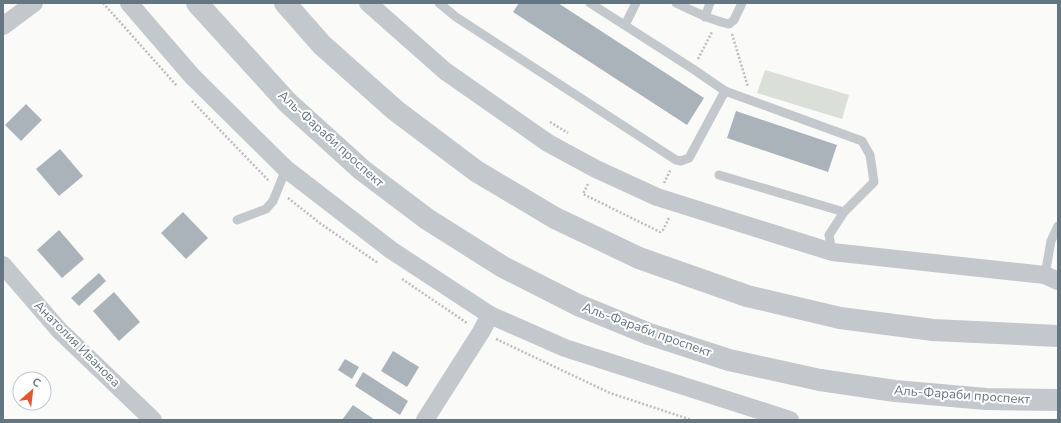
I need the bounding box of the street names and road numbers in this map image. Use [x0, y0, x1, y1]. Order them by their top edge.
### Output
street label: Аль-Фараби проспект [274, 87, 388, 192]
street label: Анатолия Иванова [30, 297, 124, 391]
street label: Аль-Фараби проспект [580, 298, 714, 362]
street label: Аль-Фараби проспект [893, 381, 1031, 409]

